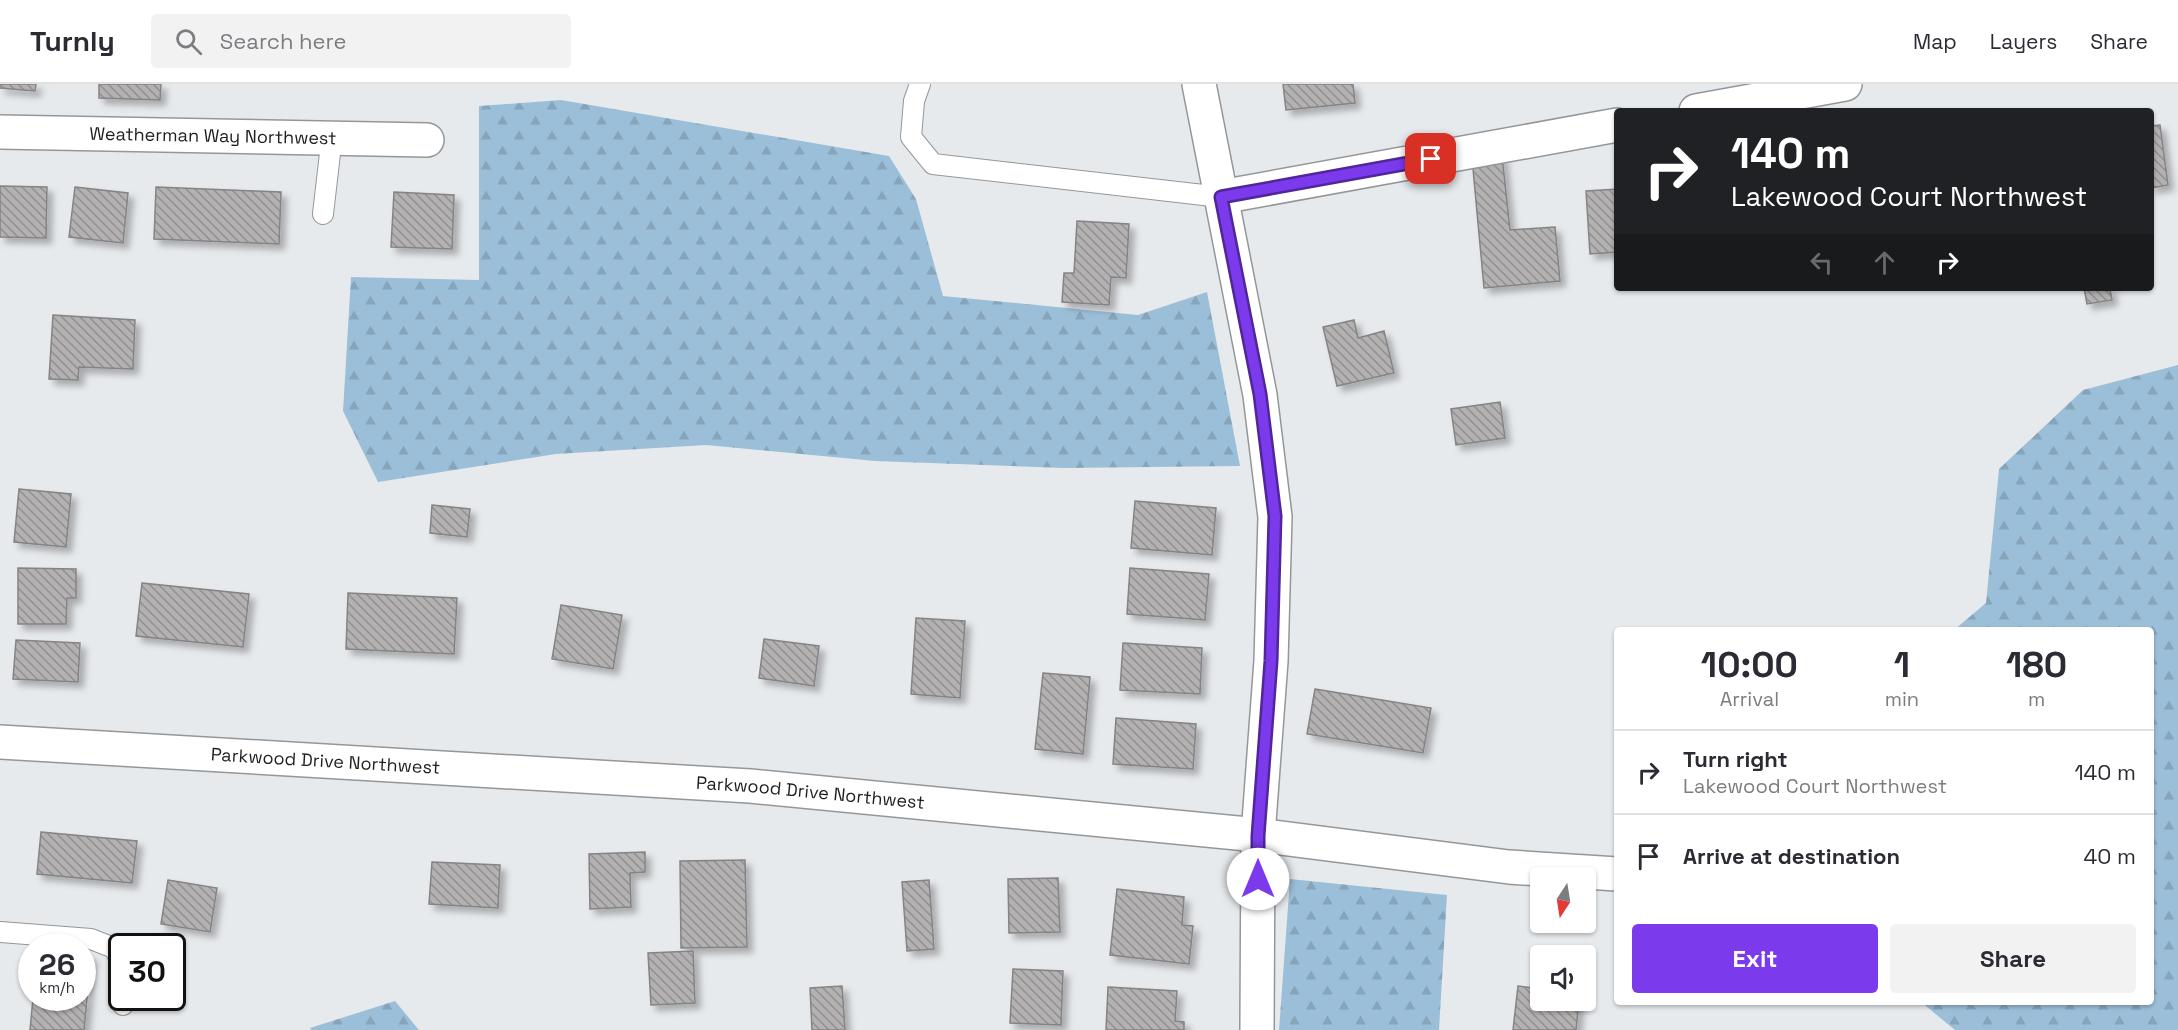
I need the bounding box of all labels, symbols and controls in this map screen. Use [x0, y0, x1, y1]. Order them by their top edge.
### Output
search box [151, 14, 571, 68]
text: Turnly [30, 23, 115, 59]
icon: search [172, 25, 205, 58]
text: Search here [220, 27, 347, 55]
text: Map [1913, 28, 1957, 55]
text: Layers [1990, 28, 2057, 55]
text: Share [2090, 28, 2148, 55]
street label: Weatherman Way Northwest [89, 122, 337, 149]
text: 140 m [1731, 127, 1850, 180]
icon: right [1632, 132, 1710, 210]
pin [1405, 133, 1456, 184]
icon: arrive [1414, 142, 1447, 175]
text: Lakewood Court Northwest [1731, 179, 2087, 214]
icon: left [1805, 246, 1838, 279]
icon: ahead [1868, 246, 1901, 279]
icon: right [1931, 246, 1964, 279]
text: 10:00 [1701, 642, 1798, 688]
text: 1 [1894, 642, 1910, 688]
text: 180 [2006, 642, 2067, 688]
text: Arrival [1720, 686, 1779, 712]
text: min [1885, 686, 1919, 712]
text: m [2028, 686, 2045, 712]
street label: Parkwood Drive Northwest [210, 742, 441, 779]
text: Turn right [1683, 745, 1788, 773]
icon: right [1632, 756, 1665, 789]
text: 140 m [2074, 758, 2136, 786]
street label: Parkwood Drive Northwest [695, 771, 926, 814]
text: Lakewood Court Northwest [1683, 773, 1947, 799]
icon: arrive [1632, 840, 1665, 873]
text: Arrive at destination [1683, 842, 1900, 870]
text: 40 m [2084, 842, 2136, 870]
position arrow [1226, 847, 1290, 911]
north arrow [1530, 867, 1596, 933]
map controls [1530, 867, 1596, 1011]
button: Exit [1632, 924, 1878, 993]
button: Share [1890, 924, 2136, 993]
speed limit sign: 30 [108, 933, 186, 1011]
text: 26 [39, 945, 75, 984]
button: sound [1530, 945, 1596, 1011]
text: km/h [39, 978, 75, 997]

